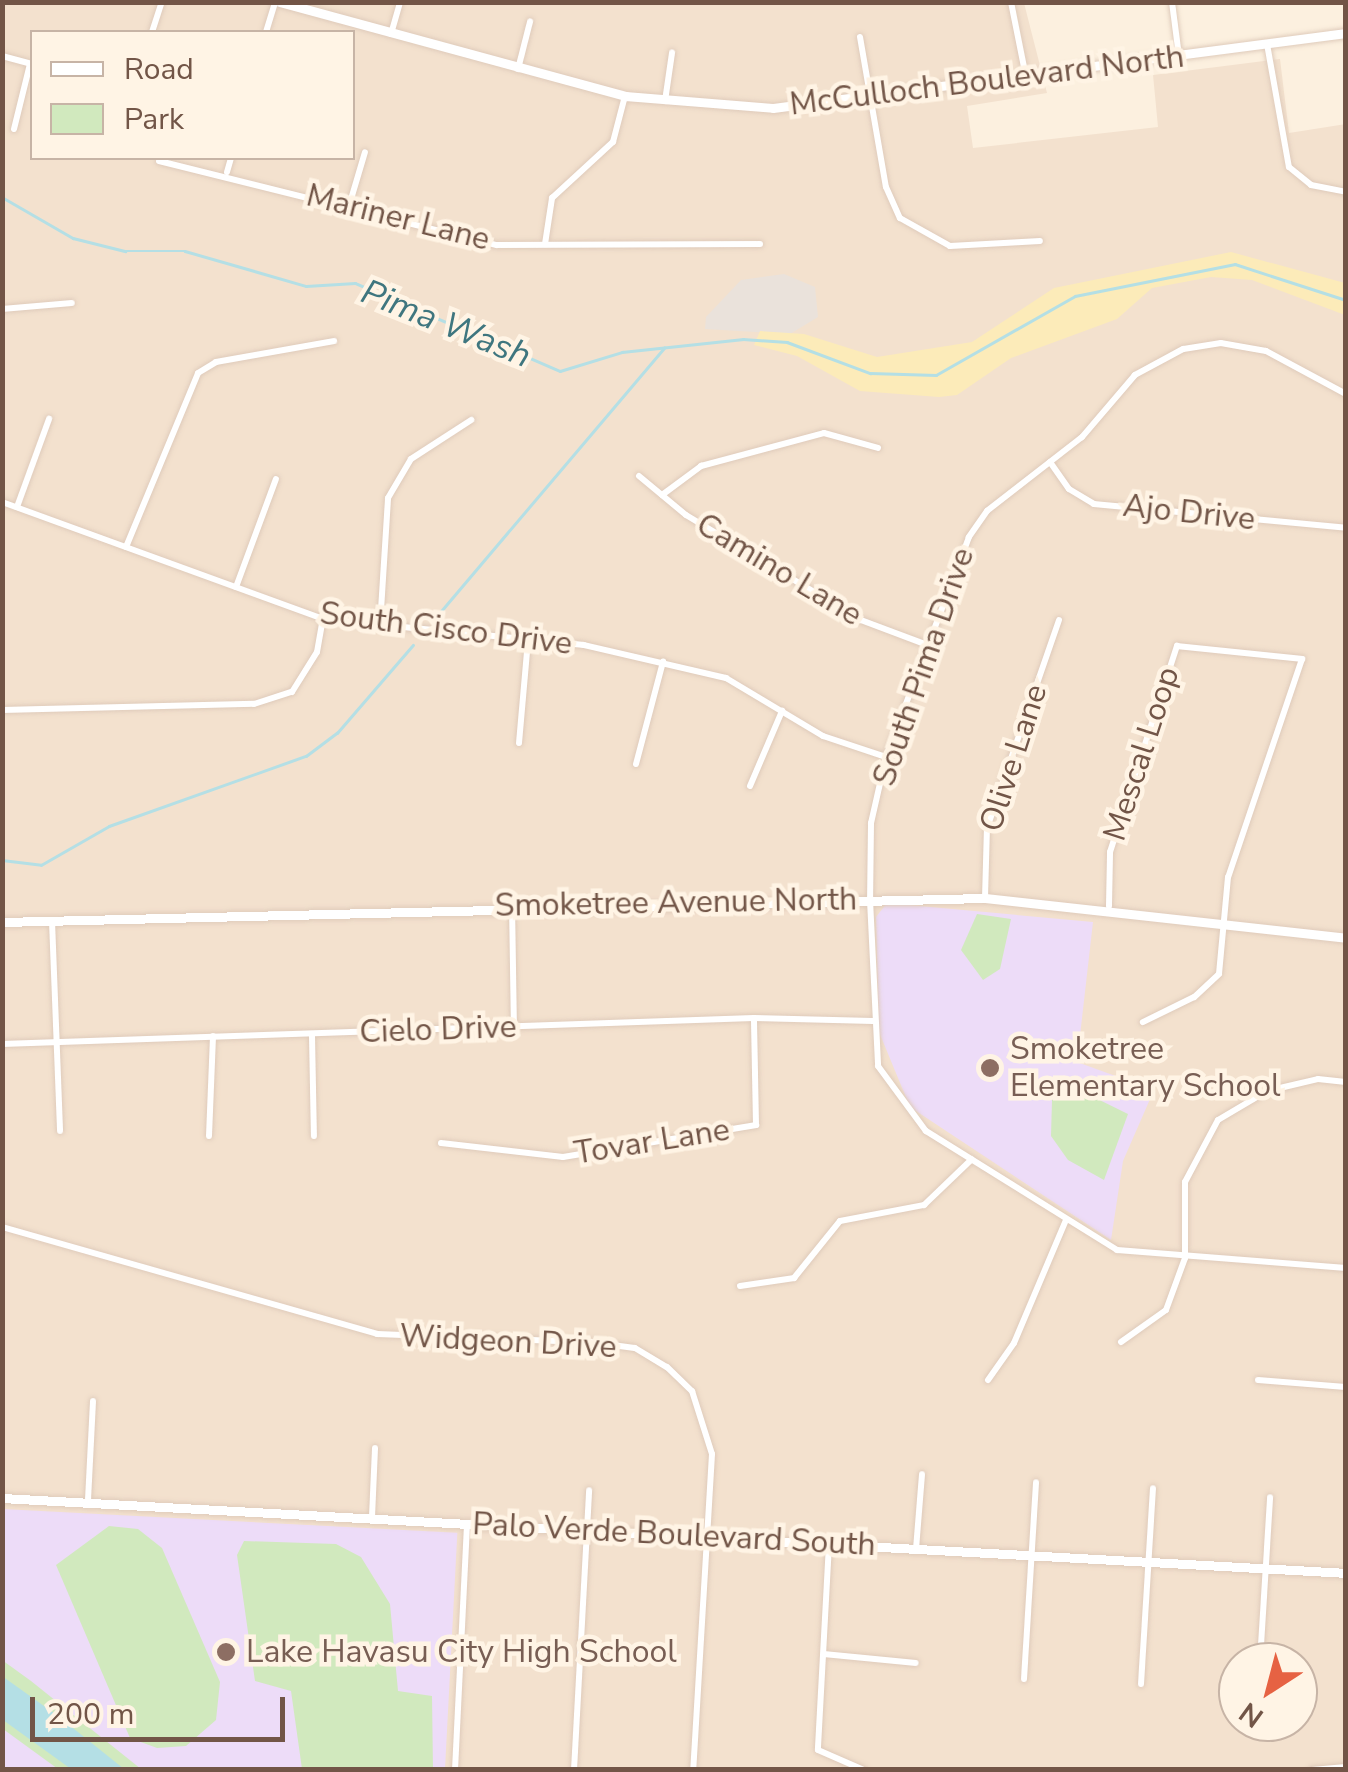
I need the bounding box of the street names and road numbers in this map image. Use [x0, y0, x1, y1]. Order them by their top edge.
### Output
street label: McCulloch Boulevard North [788, 38, 1186, 124]
street label: Mariner Lane [302, 177, 494, 259]
street label: Ajo Drive [1121, 487, 1257, 539]
street label: Camino Lane [689, 506, 869, 634]
street label: South Pima Drive [865, 543, 983, 791]
street label: South Cisco Drive [318, 594, 574, 664]
street label: Mescal Loop [1096, 662, 1188, 846]
street label: Olive Lane [972, 680, 1056, 836]
street label: Smoketree Avenue North [494, 881, 858, 925]
street label: Cielo Drive [359, 1008, 517, 1052]
street label: Tovar Lane [572, 1111, 732, 1173]
street label: Widgeon Drive [399, 1317, 617, 1367]
street label: Palo Verde Boulevard South [471, 1505, 877, 1565]

